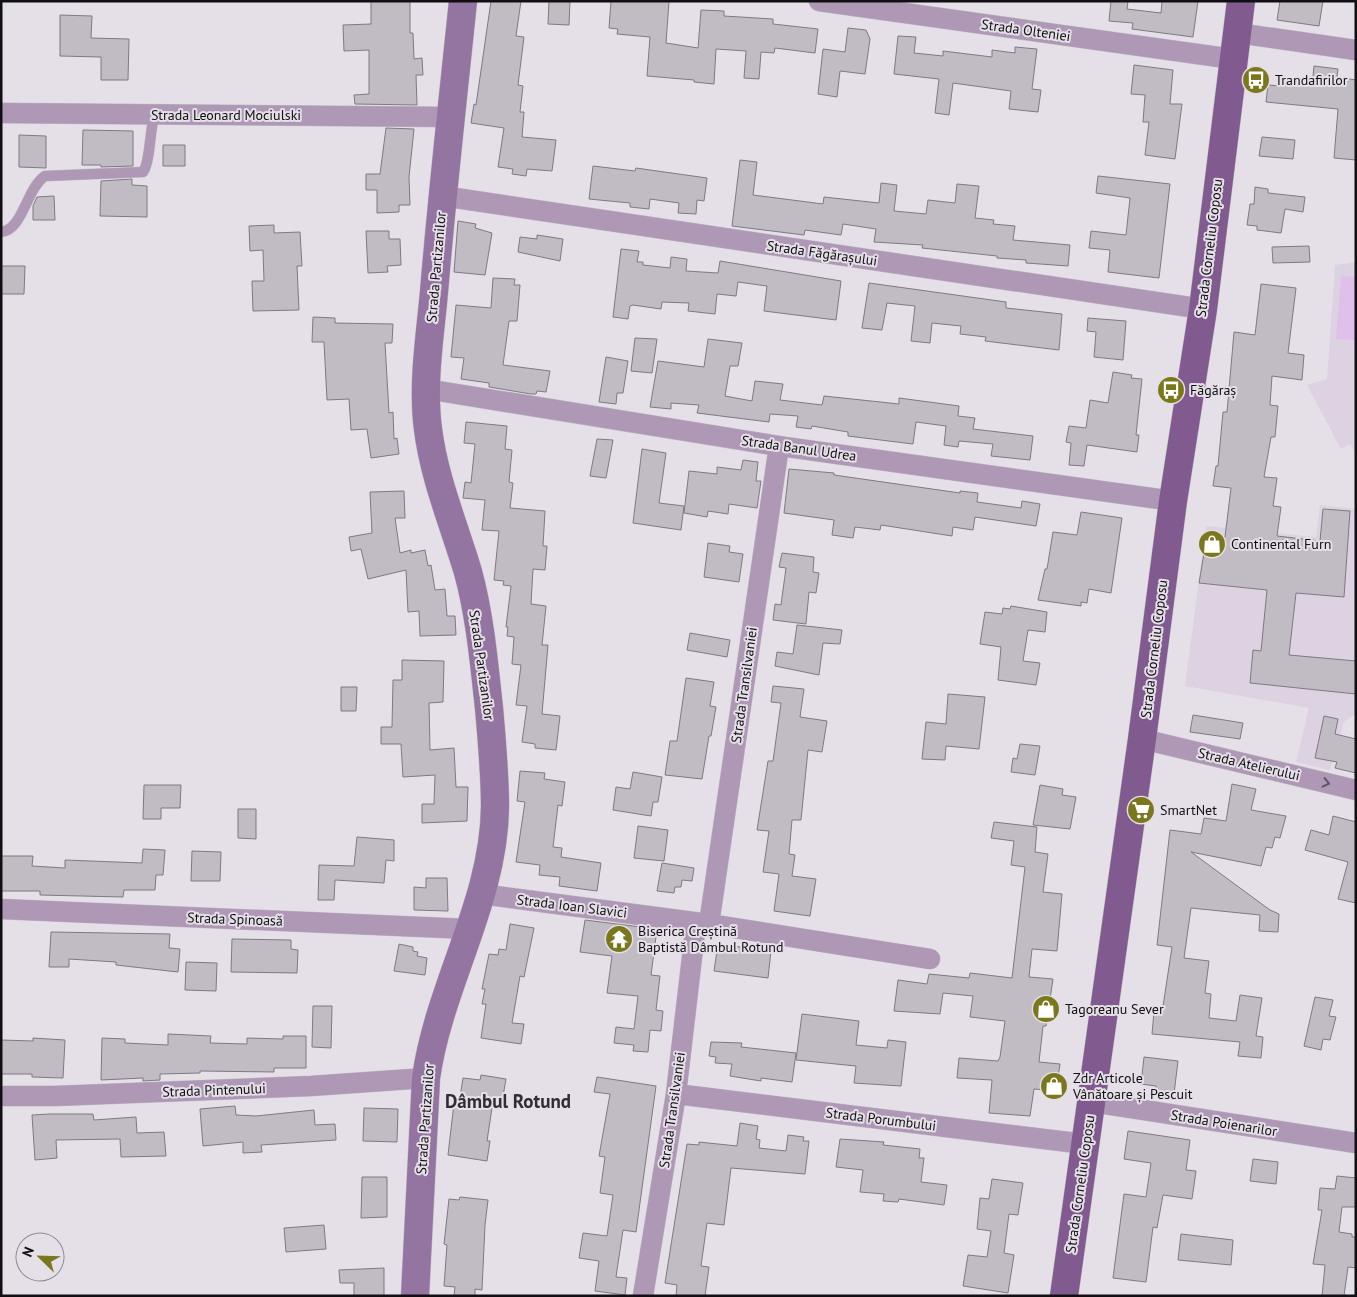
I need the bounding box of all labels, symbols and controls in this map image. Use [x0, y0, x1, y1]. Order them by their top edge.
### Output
street label: Strada Olteniei [980, 15, 1072, 45]
bus stop icon: Trandafirilor [1241, 65, 1271, 95]
place label: Trandafirilor [1275, 71, 1348, 89]
street label: Strada Leonard Mociulski [151, 106, 301, 124]
street label: Strada Corneliu Coposu [1192, 178, 1226, 318]
street label: Strada Partizanilor [422, 211, 450, 323]
street label: Strada Făgărașului [766, 236, 878, 270]
bus stop icon: Făgăraș [1156, 375, 1186, 405]
place label: Făgăraș [1190, 381, 1236, 399]
street label: Strada Banul Udrea [740, 431, 858, 465]
shop icon: Continental Furn [1197, 529, 1227, 559]
place label: Continental Furn [1231, 535, 1331, 553]
street label: Strada Corneliu Coposu [1137, 579, 1171, 719]
street label: Strada Partizanilor [465, 609, 499, 721]
street label: Strada Transilvaniei [727, 626, 761, 744]
street label: Strada Atelierului [1196, 744, 1302, 784]
one-way arrow [1321, 777, 1330, 788]
supermarket icon: SmartNet [1126, 795, 1156, 825]
place label: SmartNet [1160, 801, 1217, 819]
street label: Strada Ioan Slavici [516, 890, 628, 922]
street label: Strada Spinoasă [187, 908, 283, 930]
place label: Biserica Creștină Baptistă Dâmbul Rotund [638, 922, 784, 956]
temple icon: Biserica Creștină Baptistă Dâmbul Rotund [604, 924, 634, 954]
shop icon: Tagoreanu Sever [1031, 994, 1061, 1024]
place label: Tagoreanu Sever [1065, 1000, 1164, 1018]
street label: Strada Transilvaniei [655, 1051, 689, 1169]
street label: Strada Partizanilor [412, 1063, 438, 1175]
place label: Zdr Articole Vânătoare și Pescuit [1072, 1069, 1193, 1103]
shop icon: Zdr Articole Vânătoare și Pescuit [1039, 1071, 1069, 1101]
street label: Strada Pintenului [162, 1079, 266, 1101]
district label: Dâmbul Rotund [445, 1089, 571, 1113]
street label: Strada Porumbului [825, 1103, 937, 1135]
street label: Strada Poienarilor [1170, 1106, 1279, 1140]
street label: Strada Corneliu Coposu [1061, 1114, 1099, 1254]
north arrow [15, 1232, 65, 1282]
text: N [18, 1244, 38, 1260]

